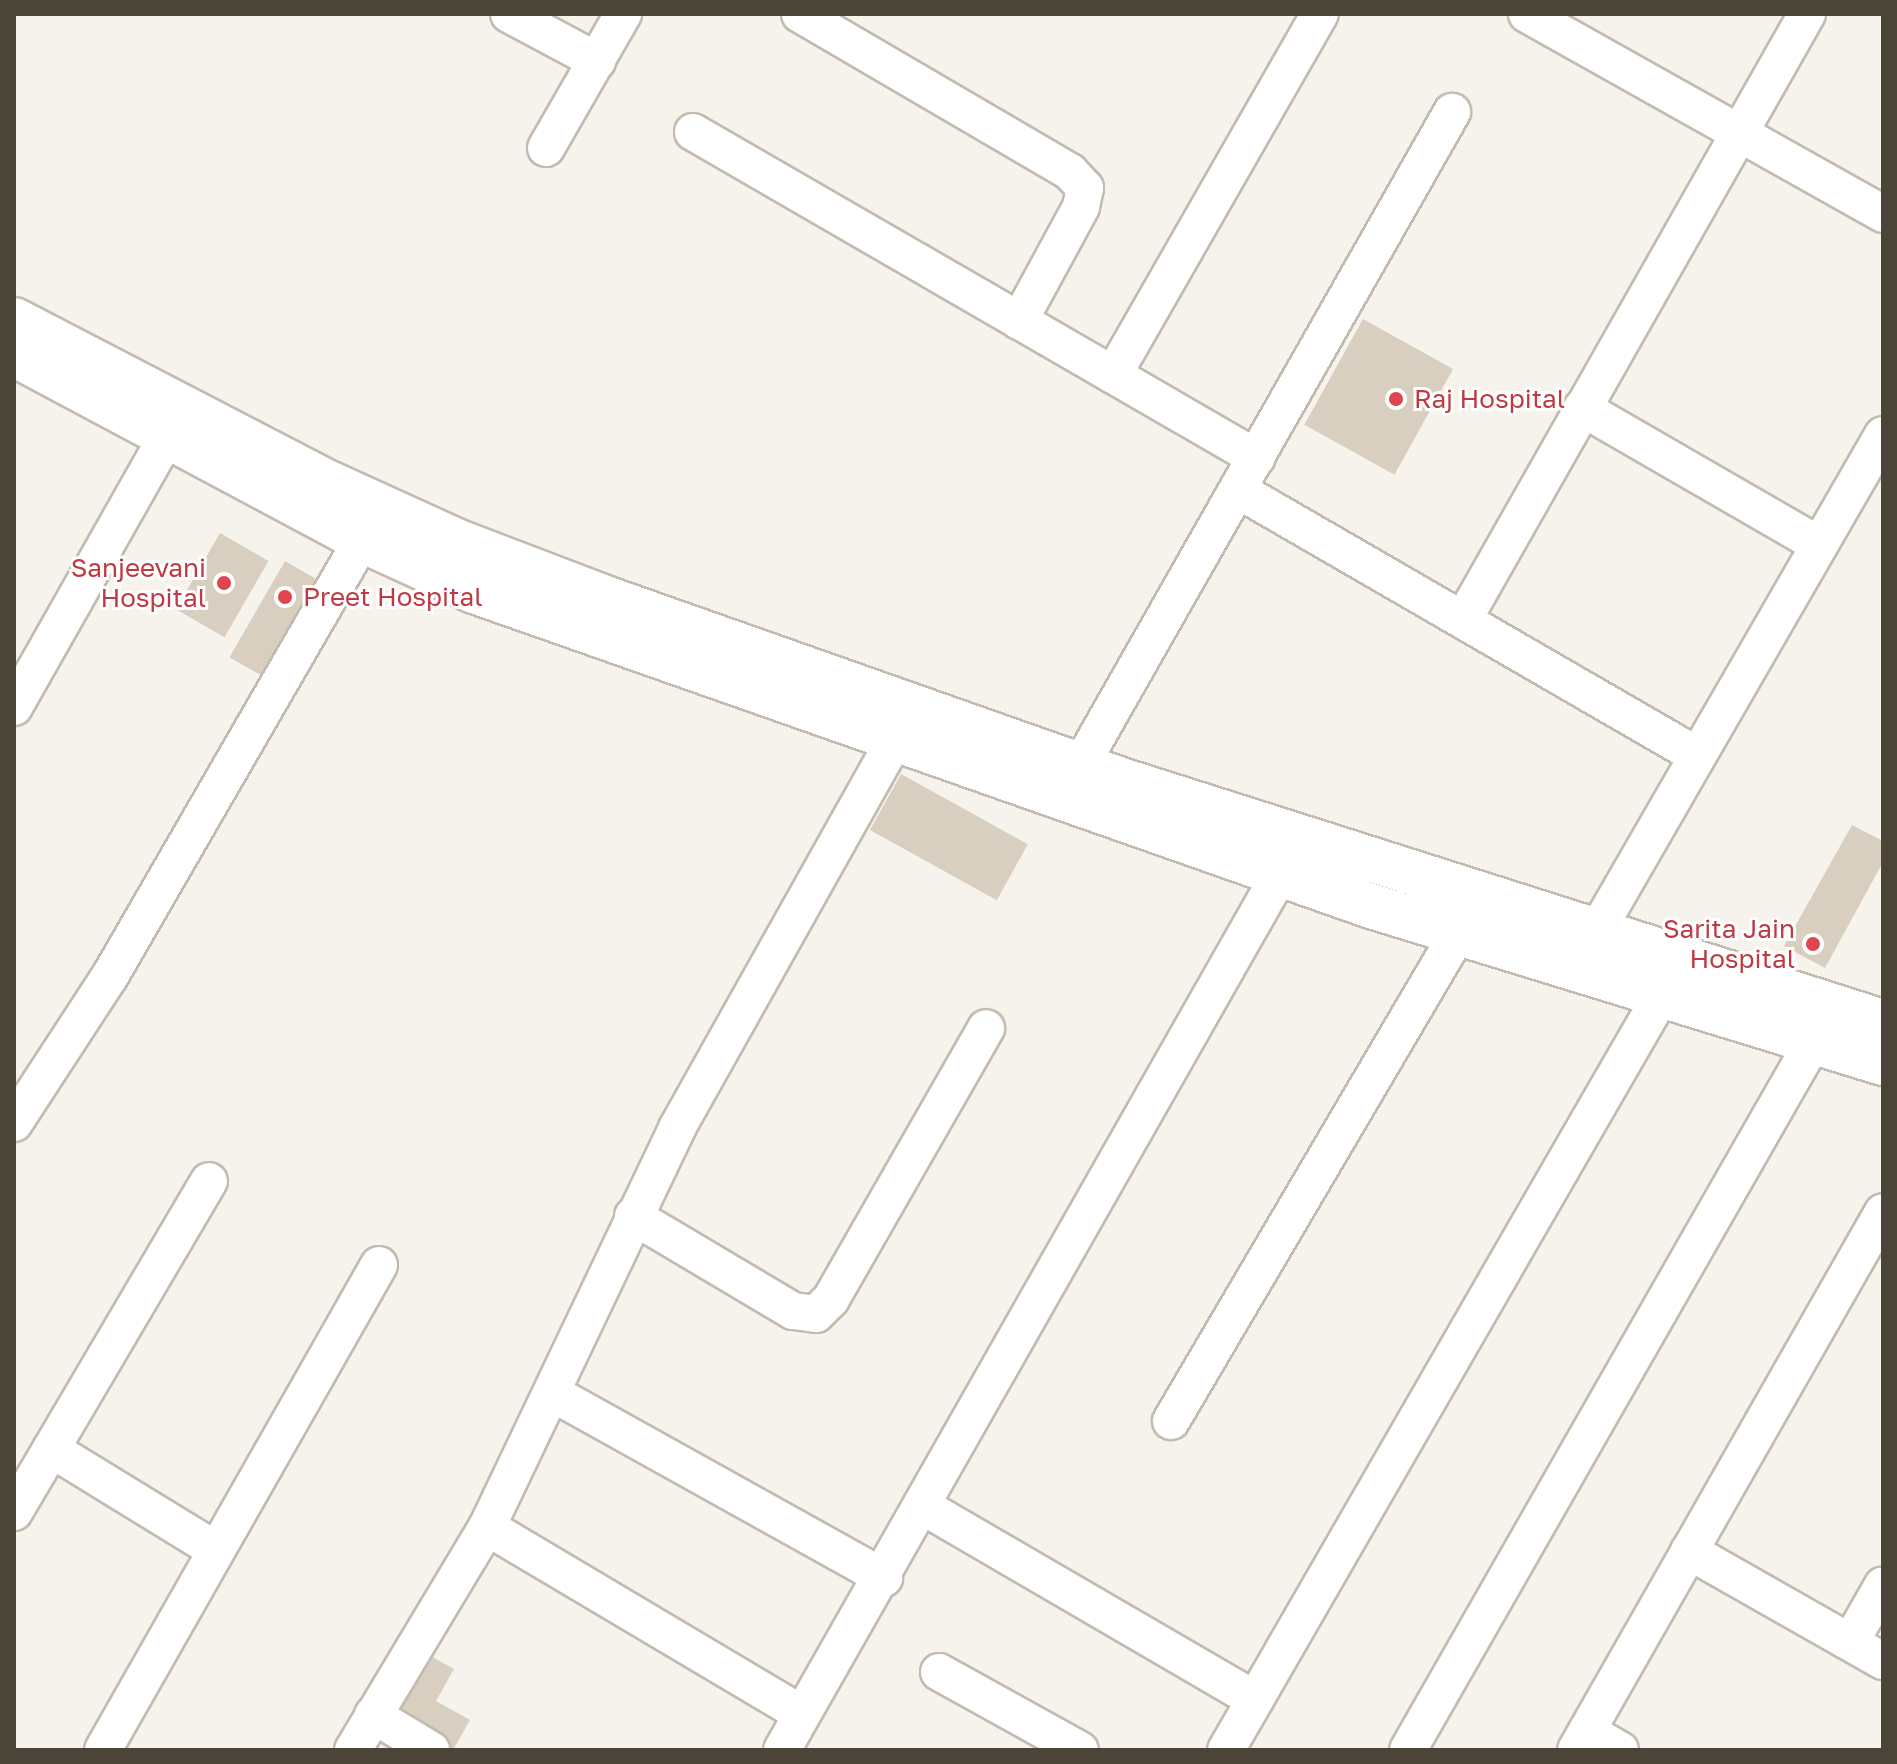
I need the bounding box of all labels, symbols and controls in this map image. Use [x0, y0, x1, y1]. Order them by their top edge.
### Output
place label: Raj Hospital [1414, 383, 1565, 415]
marker: Raj Hospital [1385, 388, 1407, 410]
place label: Sanjeevani Hospital [71, 552, 206, 614]
marker: Sanjeevani Hospital [213, 572, 235, 594]
place label: Preet Hospital [303, 581, 482, 613]
marker: Preet Hospital [274, 586, 296, 608]
place label: Sarita Jain Hospital [1663, 913, 1795, 974]
marker: Sarita Jain Hospital [1802, 933, 1824, 955]

